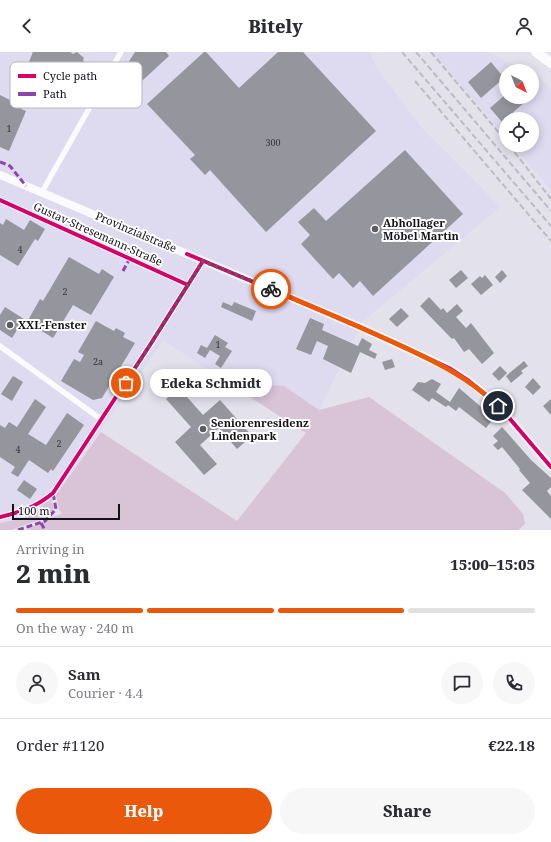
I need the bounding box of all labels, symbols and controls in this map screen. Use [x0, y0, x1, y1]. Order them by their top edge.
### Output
text: Bitely [248, 14, 303, 38]
icon: back [16, 15, 38, 37]
icon: person [513, 15, 535, 37]
legend [10, 62, 142, 108]
north arrow [499, 64, 539, 104]
map controls [499, 64, 539, 152]
text: Cycle path [43, 68, 97, 83]
text: Path [43, 86, 67, 101]
button: locate [499, 112, 539, 152]
house number: 1 [6, 122, 12, 135]
house number: 300 [265, 136, 281, 149]
street label: Gustav-Stresemann-Straße [31, 198, 165, 269]
street label: Provinzialstraße [93, 208, 179, 255]
place label: Abhollager Möbel Martin [383, 215, 460, 243]
marker: Abhollager Möbel Martin [370, 224, 380, 234]
house number: 4 [17, 243, 23, 256]
courier [251, 269, 291, 309]
icon: bike [260, 278, 282, 300]
house number: 2 [62, 285, 68, 298]
place label: XXL-Fenster [18, 317, 87, 332]
marker: XXL-Fenster [5, 320, 15, 330]
house number: 1 [215, 338, 221, 351]
house number: 2a [93, 355, 103, 368]
pin [109, 366, 143, 400]
callout: Edeka Schmidt [150, 369, 272, 397]
icon: bag [115, 372, 137, 394]
text: Edeka Schmidt [161, 374, 261, 392]
pin [481, 389, 515, 423]
icon: home [487, 395, 509, 417]
place label: Seniorenresidenz Lindenpark [211, 415, 309, 443]
marker: Seniorenresidenz Lindenpark [198, 424, 208, 434]
house number: 2 [56, 437, 62, 450]
house number: 4 [15, 443, 21, 456]
scale bar [12, 502, 120, 521]
text: 100 m [18, 503, 50, 518]
text: Arriving in [16, 540, 85, 558]
text: 15:00–15:05 [450, 554, 535, 574]
text: 2 min [16, 555, 91, 591]
text: On the way · 240 m [16, 619, 134, 637]
button: person [16, 662, 58, 704]
button: chat [441, 662, 483, 704]
button: phone [493, 662, 535, 704]
text: Sam [68, 664, 100, 684]
text: Courier · 4.4 [68, 684, 143, 702]
text: Order #1120 [16, 735, 104, 755]
text: €22.18 [488, 735, 535, 755]
button: Help [16, 788, 272, 834]
button: Share [280, 788, 535, 834]

